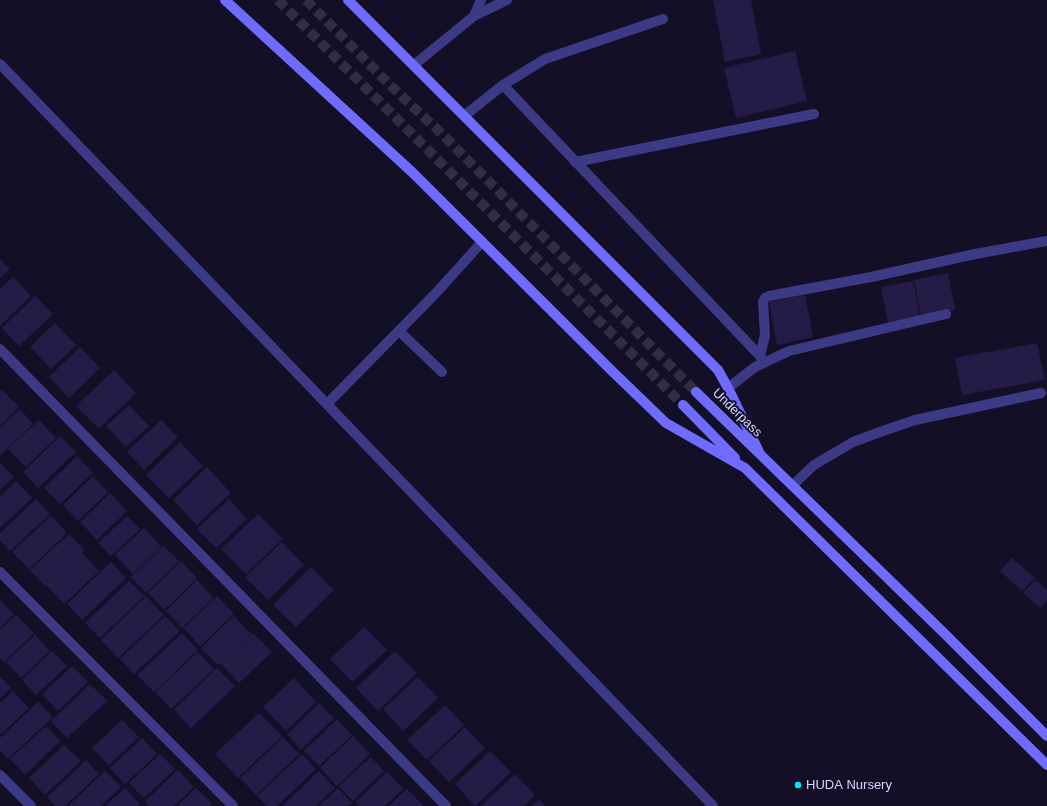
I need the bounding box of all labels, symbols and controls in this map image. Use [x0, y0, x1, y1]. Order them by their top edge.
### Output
street label: Underpass [709, 386, 765, 440]
place label: HUDA Nursery [806, 777, 892, 793]
marker: HUDA Nursery [793, 780, 803, 790]

